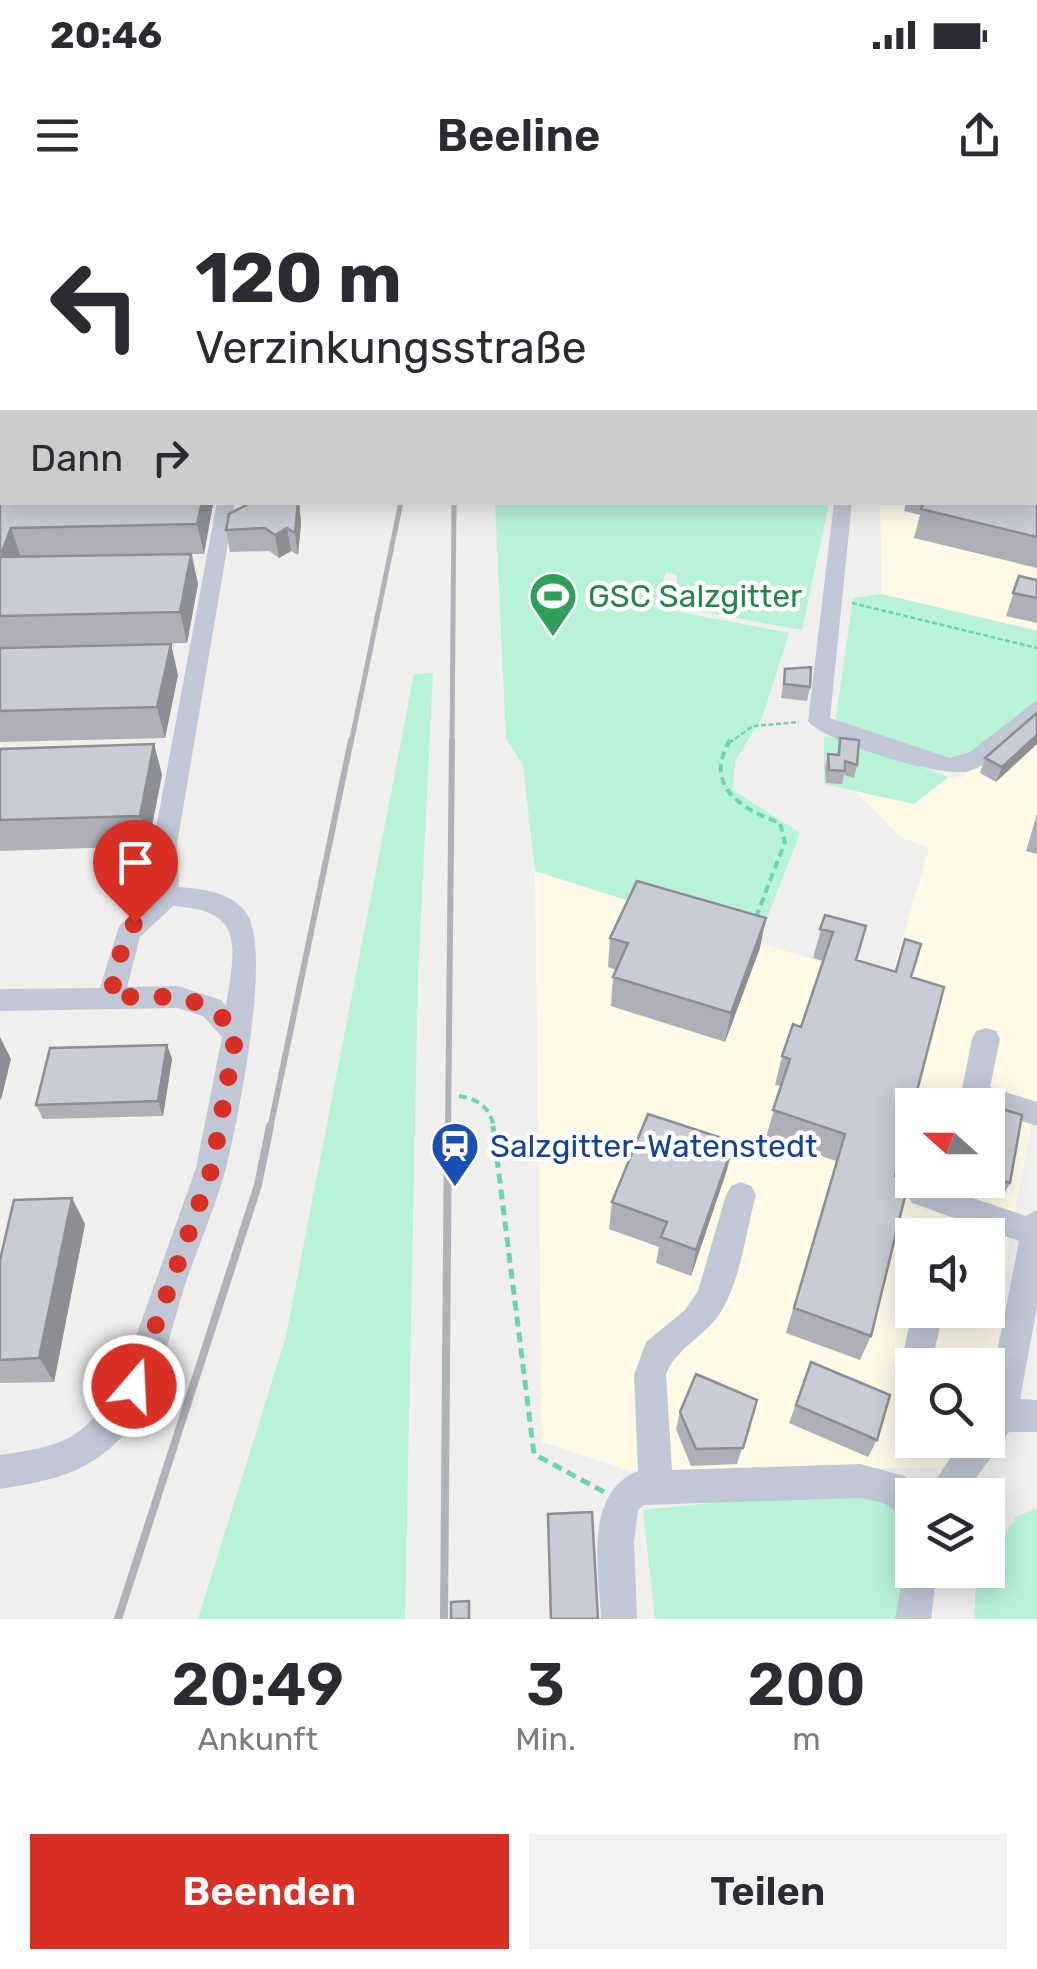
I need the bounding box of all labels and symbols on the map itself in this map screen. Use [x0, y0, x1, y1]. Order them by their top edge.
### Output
sports icon: GSC Salzgitter [527, 570, 579, 638]
place label: GSC Salzgitter [588, 577, 802, 615]
pin [93, 820, 178, 923]
north arrow [895, 1088, 1005, 1198]
station icon: Salzgitter-Watenstedt [429, 1120, 481, 1188]
place label: Salzgitter-Watenstedt [490, 1127, 818, 1165]
position arrow [82, 1334, 186, 1438]

